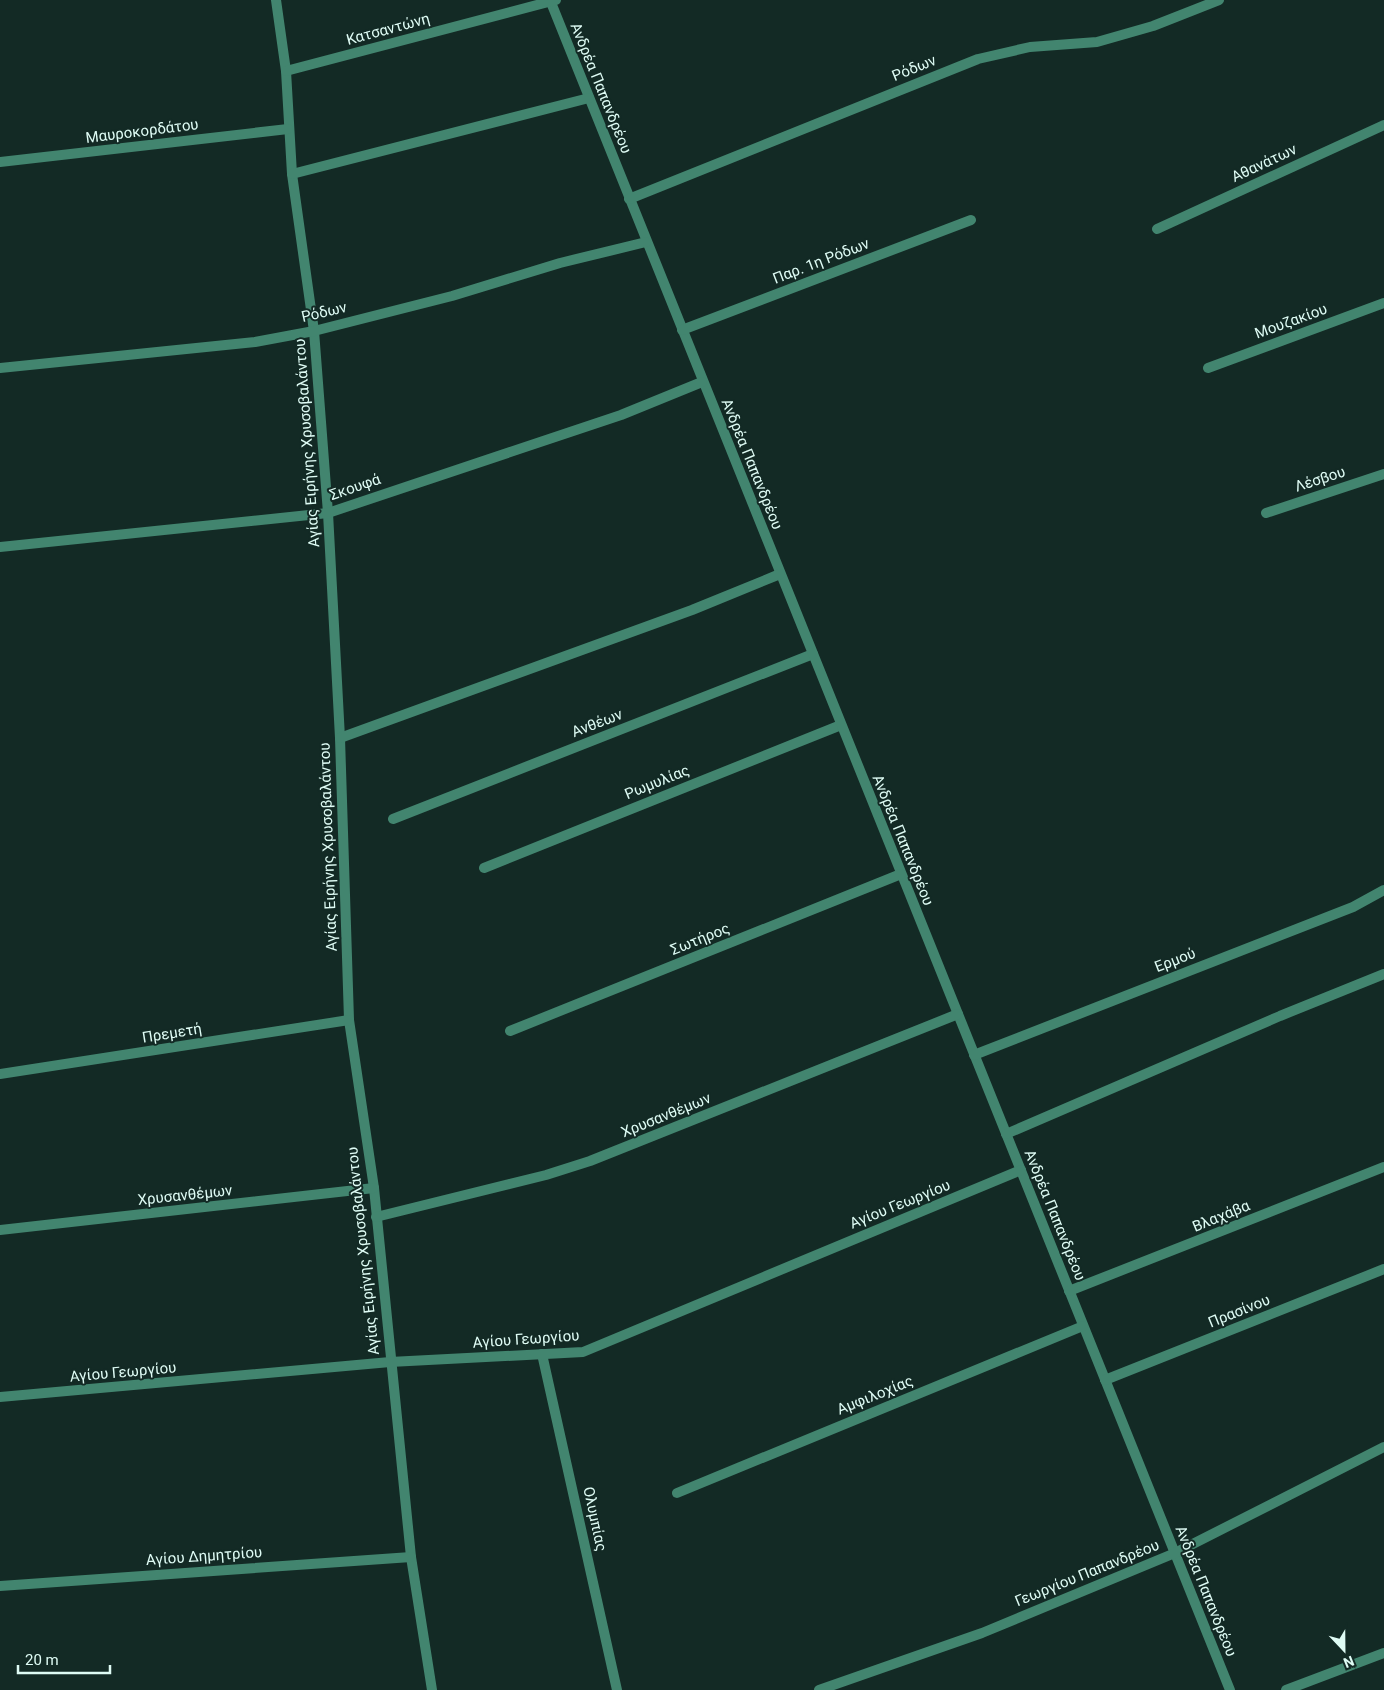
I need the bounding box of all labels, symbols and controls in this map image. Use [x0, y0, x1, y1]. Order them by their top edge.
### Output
street label: Κατσαντώνη [344, 9, 432, 49]
street label: Ανδρέα Παπανδρέου [567, 20, 635, 156]
street label: Ρόδων [889, 51, 939, 85]
street label: Μαυροκορδάτου [85, 115, 199, 147]
street label: Αθανάτων [1229, 140, 1299, 186]
street label: Παρ. 1η Ρόδων [770, 234, 872, 288]
street label: Ρόδων [300, 298, 348, 326]
street label: Μουζακίου [1252, 300, 1330, 342]
street label: Αγίας Ειρήνης Χρυσοβαλάντου [291, 338, 323, 548]
street label: Ανδρέα Παπανδρέου [718, 396, 786, 532]
street label: Λέσβου [1292, 462, 1348, 496]
street label: Σκουφά [327, 470, 383, 504]
street label: Ανθέων [569, 705, 625, 741]
street label: Αγίας Ειρήνης Χρυσοβαλάντου [315, 742, 341, 952]
street label: Ρωμυλίας [622, 761, 692, 803]
street label: Ανδρέα Παπανδρέου [869, 772, 937, 908]
street label: Σωτήρος [668, 919, 732, 959]
street label: Ερμού [1152, 944, 1198, 976]
street label: Πρεμετή [141, 1019, 203, 1047]
street label: Χρυσανθέμων [619, 1089, 713, 1141]
street label: Αγίας Ειρήνης Χρυσοβαλάντου [343, 1146, 383, 1356]
street label: Ανδρέα Παπανδρέου [1021, 1147, 1089, 1283]
street label: Αγίου Γεωργίου [847, 1176, 953, 1232]
street label: Χρυσανθέμων [137, 1181, 233, 1209]
street label: Βλαχάβα [1190, 1196, 1253, 1236]
street label: Πρασίνου [1206, 1290, 1272, 1332]
street label: Αγίου Γεωργίου [472, 1326, 580, 1352]
street label: Αγίου Γεωργίου [69, 1358, 177, 1386]
street label: Αμφιλοχίας [834, 1372, 916, 1418]
street label: Ολυμπίας [579, 1485, 611, 1553]
street label: Ανδρέα Παπανδρέου [1172, 1523, 1240, 1659]
street label: Γεωργίου Παπανδρέου [1012, 1536, 1162, 1610]
street label: Αγίου Δημητρίου [145, 1543, 263, 1569]
north arrow [1319, 1625, 1369, 1675]
scale bar [18, 1642, 110, 1674]
text: 20 m [25, 1651, 59, 1669]
text: N [1341, 1653, 1356, 1671]

